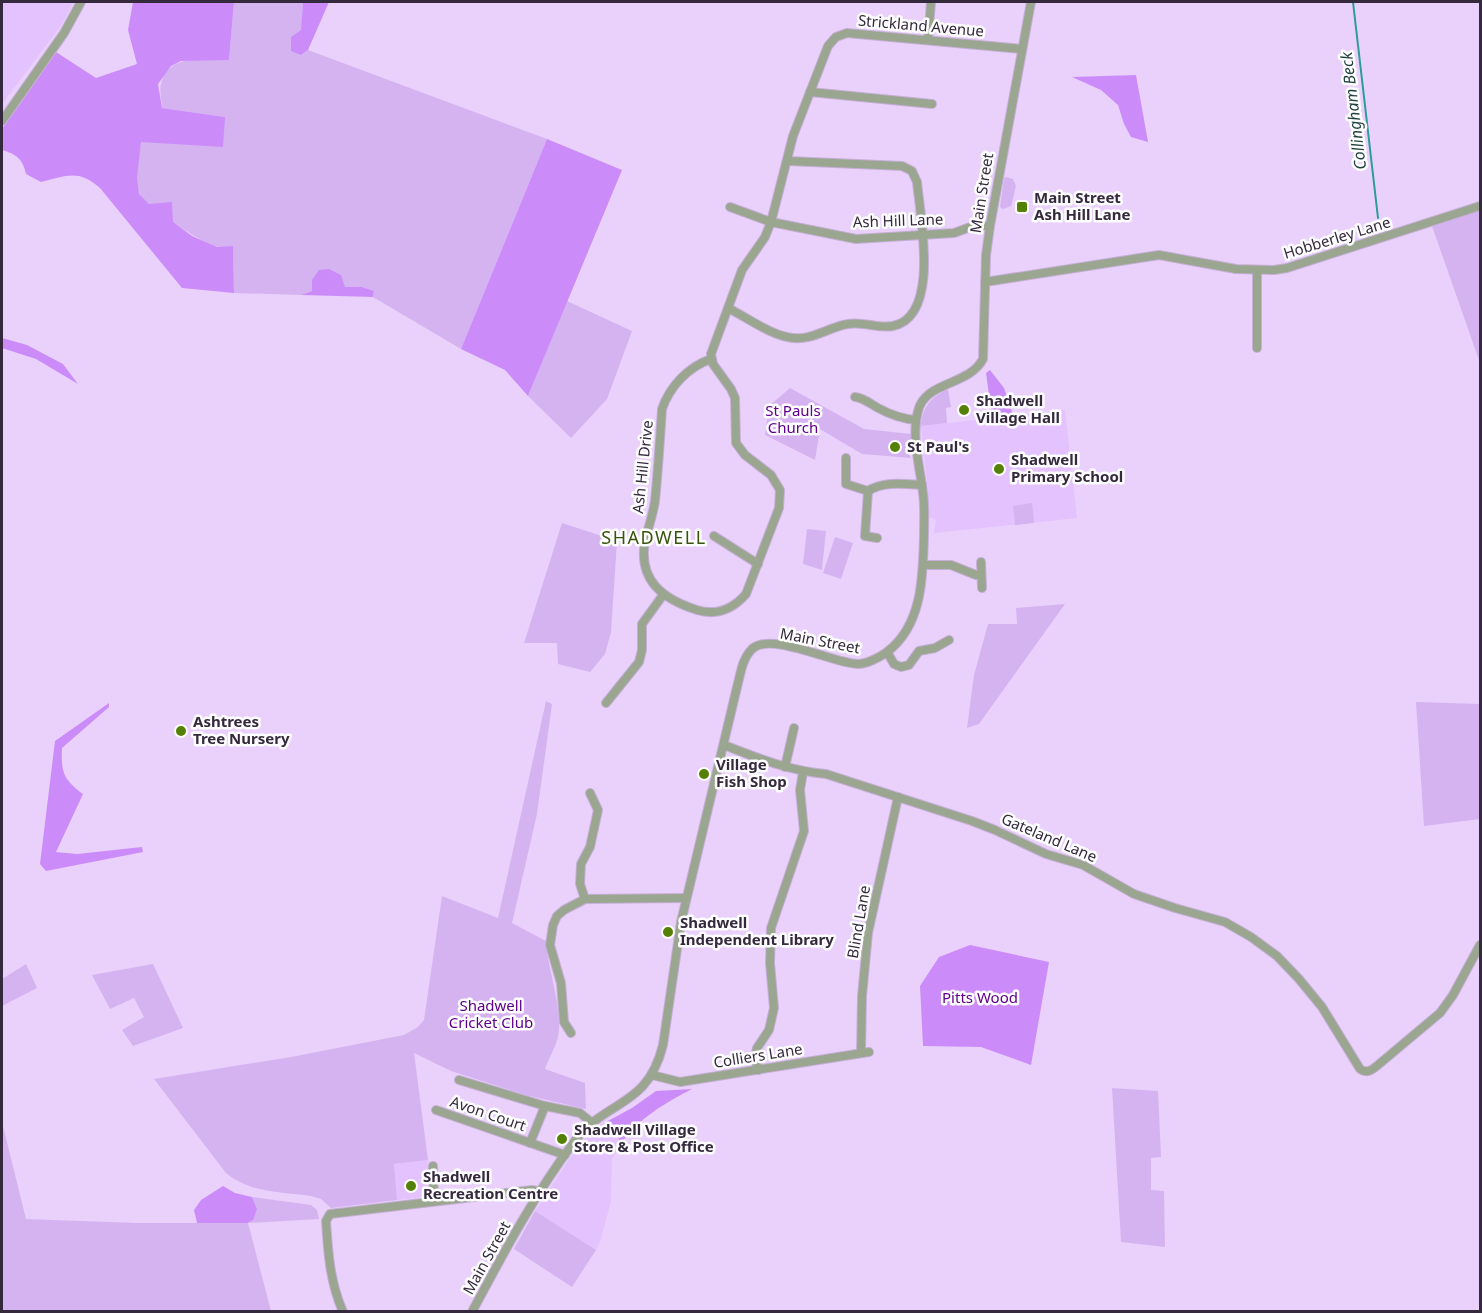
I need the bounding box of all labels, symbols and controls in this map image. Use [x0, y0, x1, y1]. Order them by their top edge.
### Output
street label: Strickland Avenue [857, 10, 985, 40]
water label: Collingham Beck [1335, 50, 1371, 171]
street label: Main Street [965, 151, 997, 234]
place label: Main Street Ash Hill Lane [1034, 187, 1130, 224]
marker: Main Street Ash Hill Lane [1015, 200, 1029, 214]
street label: Ash Hill Lane [852, 208, 944, 232]
street label: Hobberley Lane [1281, 211, 1393, 263]
place label: Shadwell Village Hall [976, 390, 1060, 427]
park label: St Pauls Church [765, 400, 821, 437]
marker: Shadwell Village Hall [957, 403, 971, 417]
street label: Ash Hill Drive [627, 419, 657, 515]
place label: St Paul's [907, 436, 969, 456]
marker: St Paul's [888, 440, 902, 454]
place label: Shadwell Primary School [1011, 449, 1123, 486]
marker: Shadwell Primary School [992, 462, 1006, 476]
district label: SHADWELL [601, 525, 707, 549]
street label: Main Street [779, 622, 862, 658]
place label: Ashtrees Tree Nursery [193, 711, 290, 748]
marker: Ashtrees Tree Nursery [174, 724, 188, 738]
place label: Village Fish Shop [716, 754, 787, 791]
marker: Village Fish Shop [697, 767, 711, 781]
street label: Gateland Lane [999, 808, 1100, 866]
street label: Blind Lane [842, 884, 874, 960]
place label: Shadwell Independent Library [680, 912, 834, 949]
marker: Shadwell Independent Library [661, 925, 675, 939]
park label: Pitts Wood [942, 987, 1018, 1007]
park label: Shadwell Cricket Club [449, 995, 533, 1032]
street label: Colliers Lane [712, 1038, 804, 1072]
street label: Avon Court [448, 1091, 529, 1136]
place label: Shadwell Village Store & Post Office [574, 1119, 714, 1156]
marker: Shadwell Village Store & Post Office [555, 1132, 569, 1146]
place label: Shadwell Recreation Centre [423, 1166, 558, 1203]
marker: Shadwell Recreation Centre [404, 1179, 418, 1193]
street label: Main Street [458, 1217, 515, 1298]

